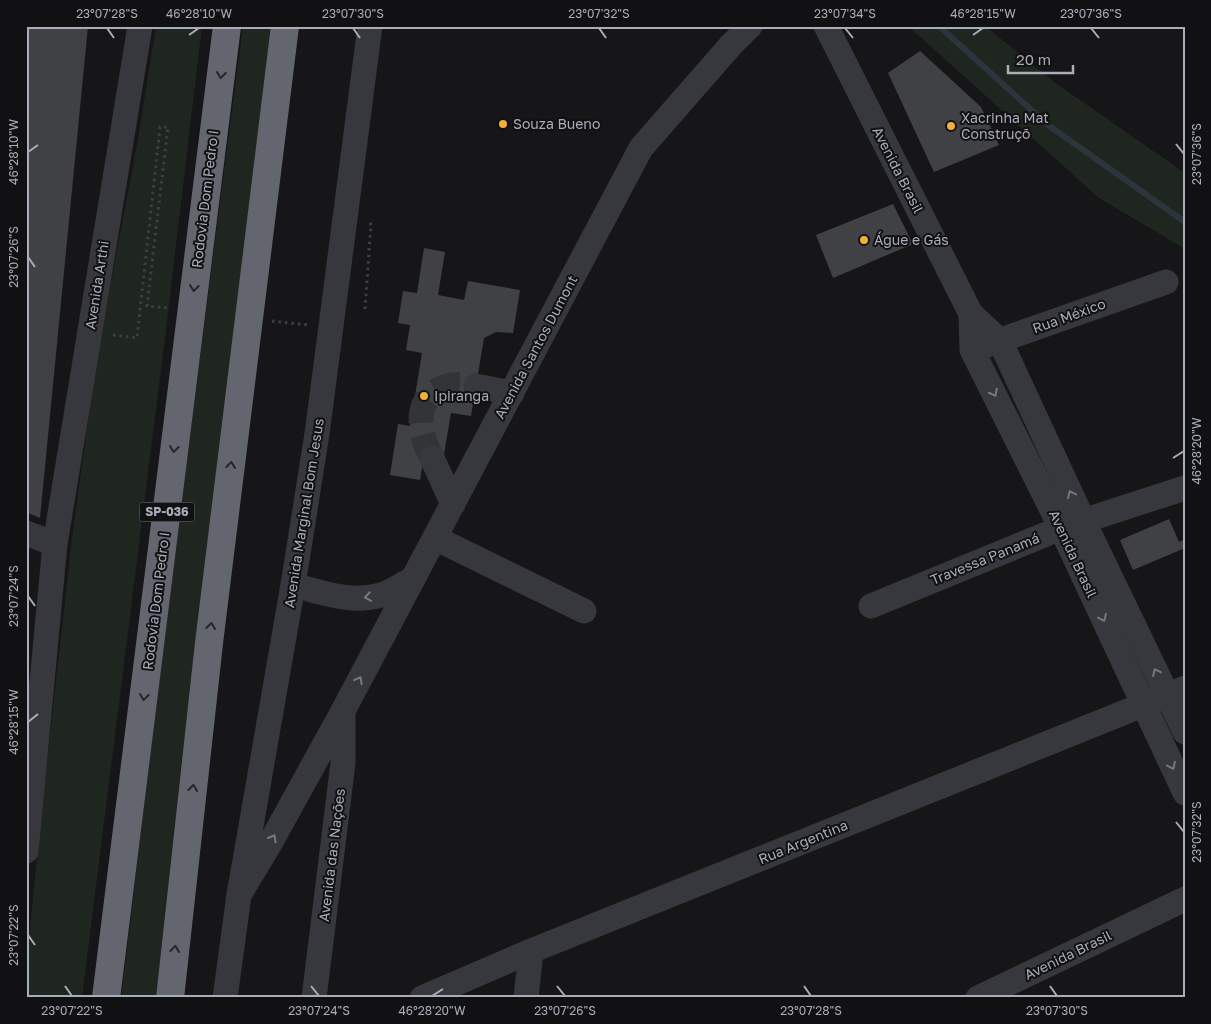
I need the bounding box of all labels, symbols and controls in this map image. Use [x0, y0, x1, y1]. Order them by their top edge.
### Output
text: 23°07'28"S [76, 6, 138, 21]
text: 46°28'10"W [166, 6, 232, 21]
text: 23°07'30"S [322, 6, 384, 21]
text: 23°07'32"S [568, 6, 630, 21]
text: 23°07'34"S [814, 6, 876, 21]
text: 46°28'15"W [950, 6, 1016, 21]
text: 23°07'36"S [1060, 6, 1122, 21]
scale bar [1008, 42, 1074, 74]
text: 20 m [1016, 50, 1051, 68]
one-way arrow [216, 71, 227, 79]
place label: Xacrinha Mat Construçõ [961, 109, 1049, 142]
place label: Souza Bueno [513, 115, 600, 132]
marker: Souza Bueno [497, 118, 509, 130]
text: 46°28'10"W [6, 119, 21, 185]
marker: Xacrinha Mat Construçõ [945, 120, 957, 132]
text: 23°07'36"S [1189, 123, 1204, 185]
street label: Avenida Brasil [869, 124, 928, 216]
street label: Rodovia Dom Pedro I [188, 129, 221, 269]
text: 23°07'26"S [6, 226, 21, 288]
place label: Águe e Gás [874, 231, 949, 248]
marker: Águe e Gás [858, 234, 870, 246]
street label: Avenida Arthi [81, 239, 112, 331]
street label: Avenida Santos Dumont [490, 272, 581, 421]
one-way arrow [189, 284, 200, 292]
street label: Rua México [1030, 294, 1108, 337]
place label: Ipiranga [434, 387, 489, 404]
one-way arrow [988, 388, 998, 397]
marker: Ipiranga [418, 390, 430, 402]
street label: Avenida Marginal Bom Jesus [280, 417, 327, 609]
text: 46°28'20"W [1189, 417, 1204, 485]
one-way arrow [169, 446, 180, 454]
one-way arrow [225, 461, 236, 469]
one-way arrow [1067, 490, 1077, 499]
road number: SP-036 [140, 502, 194, 522]
street label: Avenida Brasil [1046, 507, 1101, 600]
street label: Travessa Panamá [928, 529, 1042, 588]
street label: Rodovia Dom Pedro I [139, 531, 172, 671]
text: 23°07'24"S [6, 565, 21, 627]
one-way arrow [364, 591, 373, 601]
one-way arrow [1097, 613, 1107, 622]
one-way arrow [205, 622, 216, 630]
one-way arrow [1152, 669, 1162, 678]
one-way arrow [353, 677, 363, 686]
text: 46°28'15"W [6, 689, 21, 755]
one-way arrow [139, 694, 150, 702]
one-way arrow [1166, 761, 1176, 770]
one-way arrow [187, 783, 198, 791]
street label: Avenida das Nações [315, 787, 348, 923]
text: 23°07'32"S [1189, 801, 1204, 863]
street label: Rua Argentina [756, 816, 850, 867]
one-way arrow [267, 835, 277, 844]
text: 23°07'22"S [6, 904, 21, 966]
street label: Avenida Brasil [1021, 926, 1114, 983]
one-way arrow [169, 945, 180, 953]
text: 23°07'22"S [41, 1003, 103, 1018]
text: 23°07'24"S [288, 1003, 350, 1018]
text: 46°28'20"W [398, 1003, 466, 1018]
text: 23°07'26"S [534, 1003, 596, 1018]
text: 23°07'28"S [780, 1003, 842, 1018]
text: 23°07'30"S [1026, 1003, 1088, 1018]

